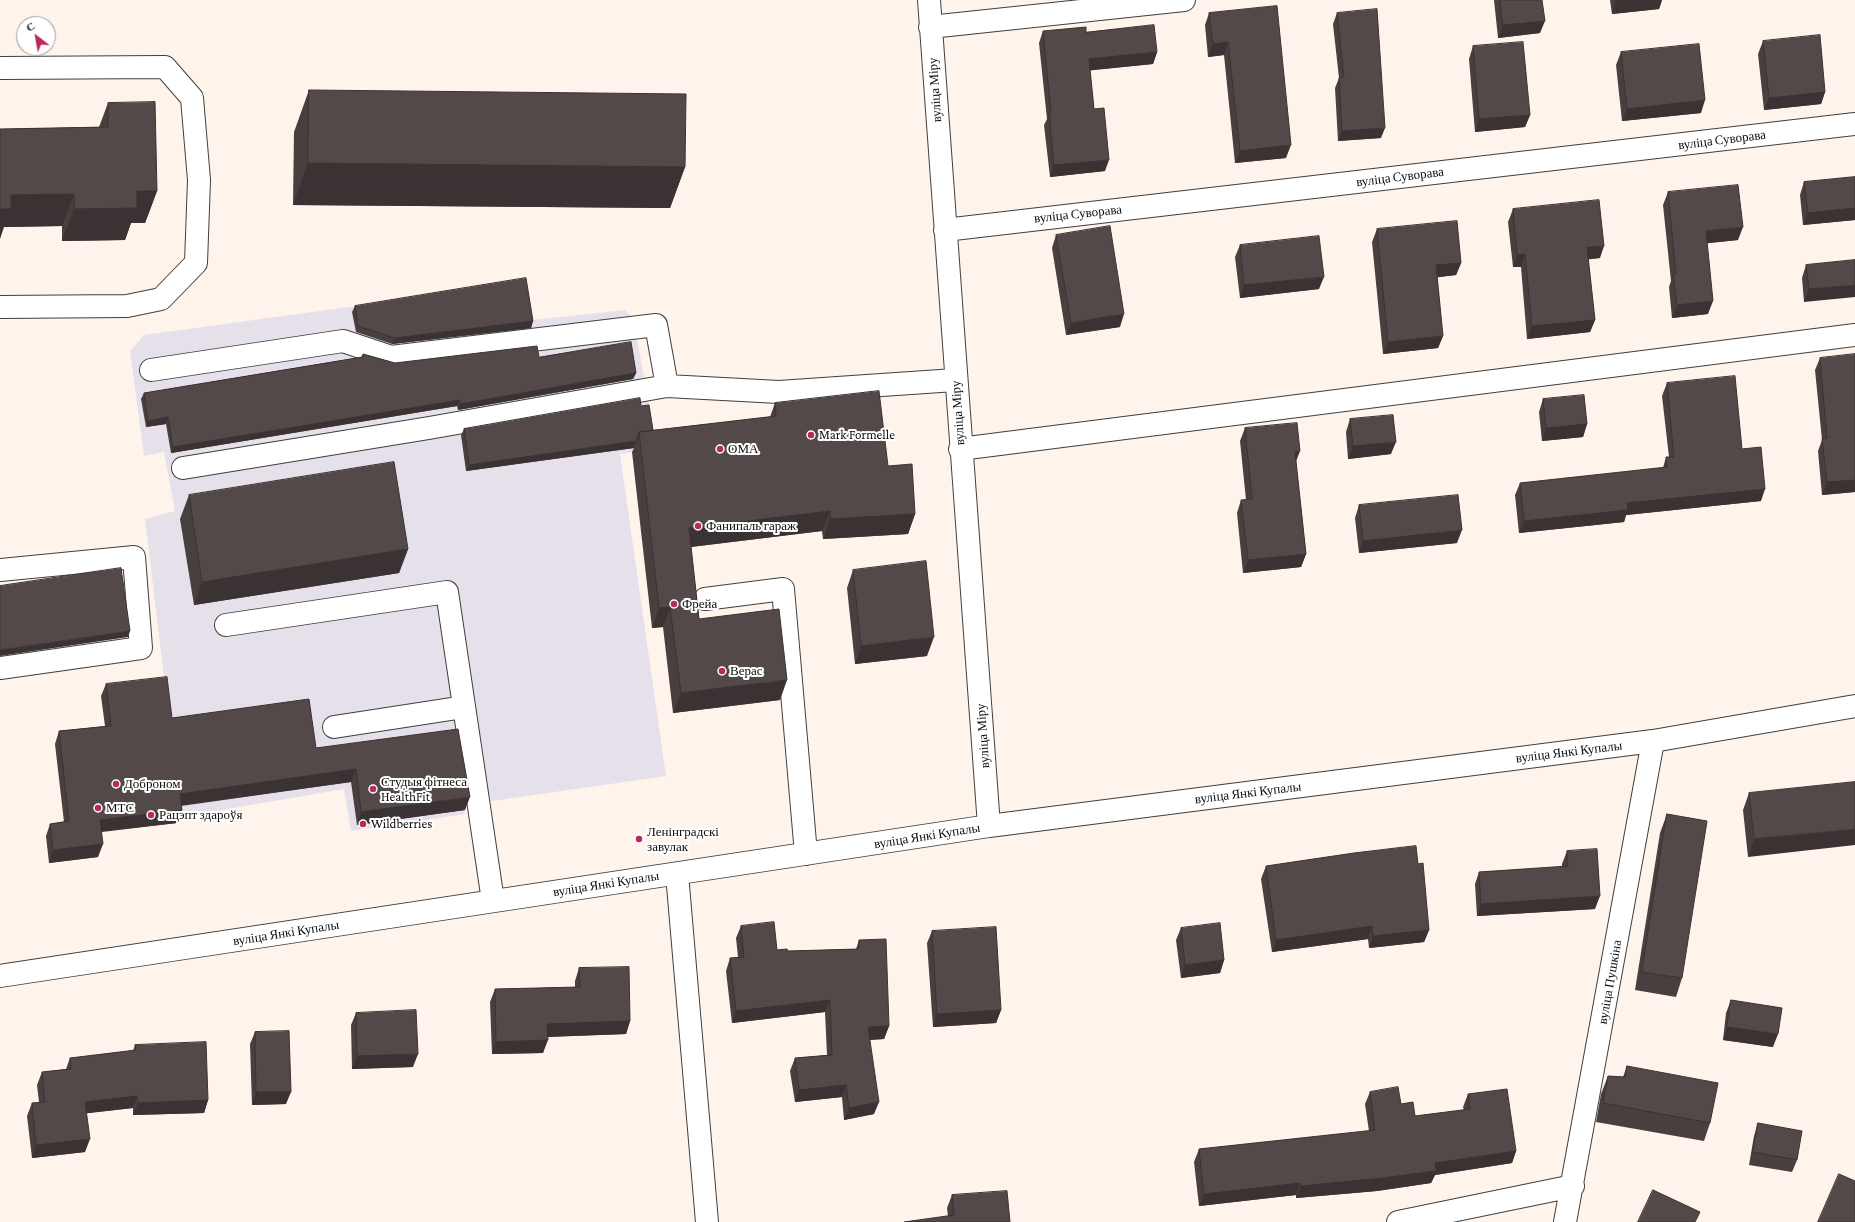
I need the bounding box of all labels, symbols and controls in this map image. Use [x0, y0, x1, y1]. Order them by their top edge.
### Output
north arrow [16, 16, 56, 56]
text: С [24, 19, 37, 34]
street label: вуліца Міру [925, 57, 945, 123]
street label: вуліца Суворава [1677, 127, 1767, 153]
street label: вуліца Суворава [1355, 164, 1445, 190]
street label: вуліца Суворава [1033, 202, 1123, 226]
street label: вуліца Міру [948, 380, 968, 446]
place label: Mark Formelle [819, 427, 895, 443]
marker: Mark Formelle [806, 430, 816, 440]
place label: ОМА [728, 441, 758, 457]
marker: ОМА [715, 444, 725, 454]
place label: Фанипаль гараж [706, 518, 796, 534]
marker: Фанипаль гараж [693, 521, 703, 531]
place label: Фрейа [682, 596, 717, 612]
marker: Фрейа [669, 599, 679, 609]
place label: Верас [730, 663, 762, 679]
marker: Верас [717, 666, 727, 676]
street label: вуліца Міру [973, 703, 993, 769]
street label: вуліца Янкі Купалы [1515, 738, 1623, 766]
place label: Студыя фітнеса HealthFit [381, 774, 467, 805]
place label: Доброном [124, 776, 180, 792]
marker: Доброном [111, 779, 121, 789]
street label: вуліца Янкі Купалы [1194, 779, 1302, 807]
marker: Студыя фітнеса HealthFit [368, 784, 378, 794]
place label: МТС [106, 800, 134, 816]
marker: МТС [93, 803, 103, 813]
place label: Рацэпт здароўя [159, 807, 242, 823]
marker: Рацэпт здароўя [146, 810, 156, 820]
place label: Wildberries [371, 816, 432, 832]
marker: Wildberries [358, 819, 368, 829]
street label: вуліца Янкі Купалы [873, 820, 981, 852]
place label: Ленінградскі завулак [647, 824, 719, 855]
marker: Ленінградскі завулак [634, 834, 644, 844]
street label: вуліца Янкі Купалы [552, 868, 660, 900]
street label: вуліца Янкі Купалы [232, 917, 340, 949]
street label: вуліца Пушкіна [1595, 939, 1625, 1025]

